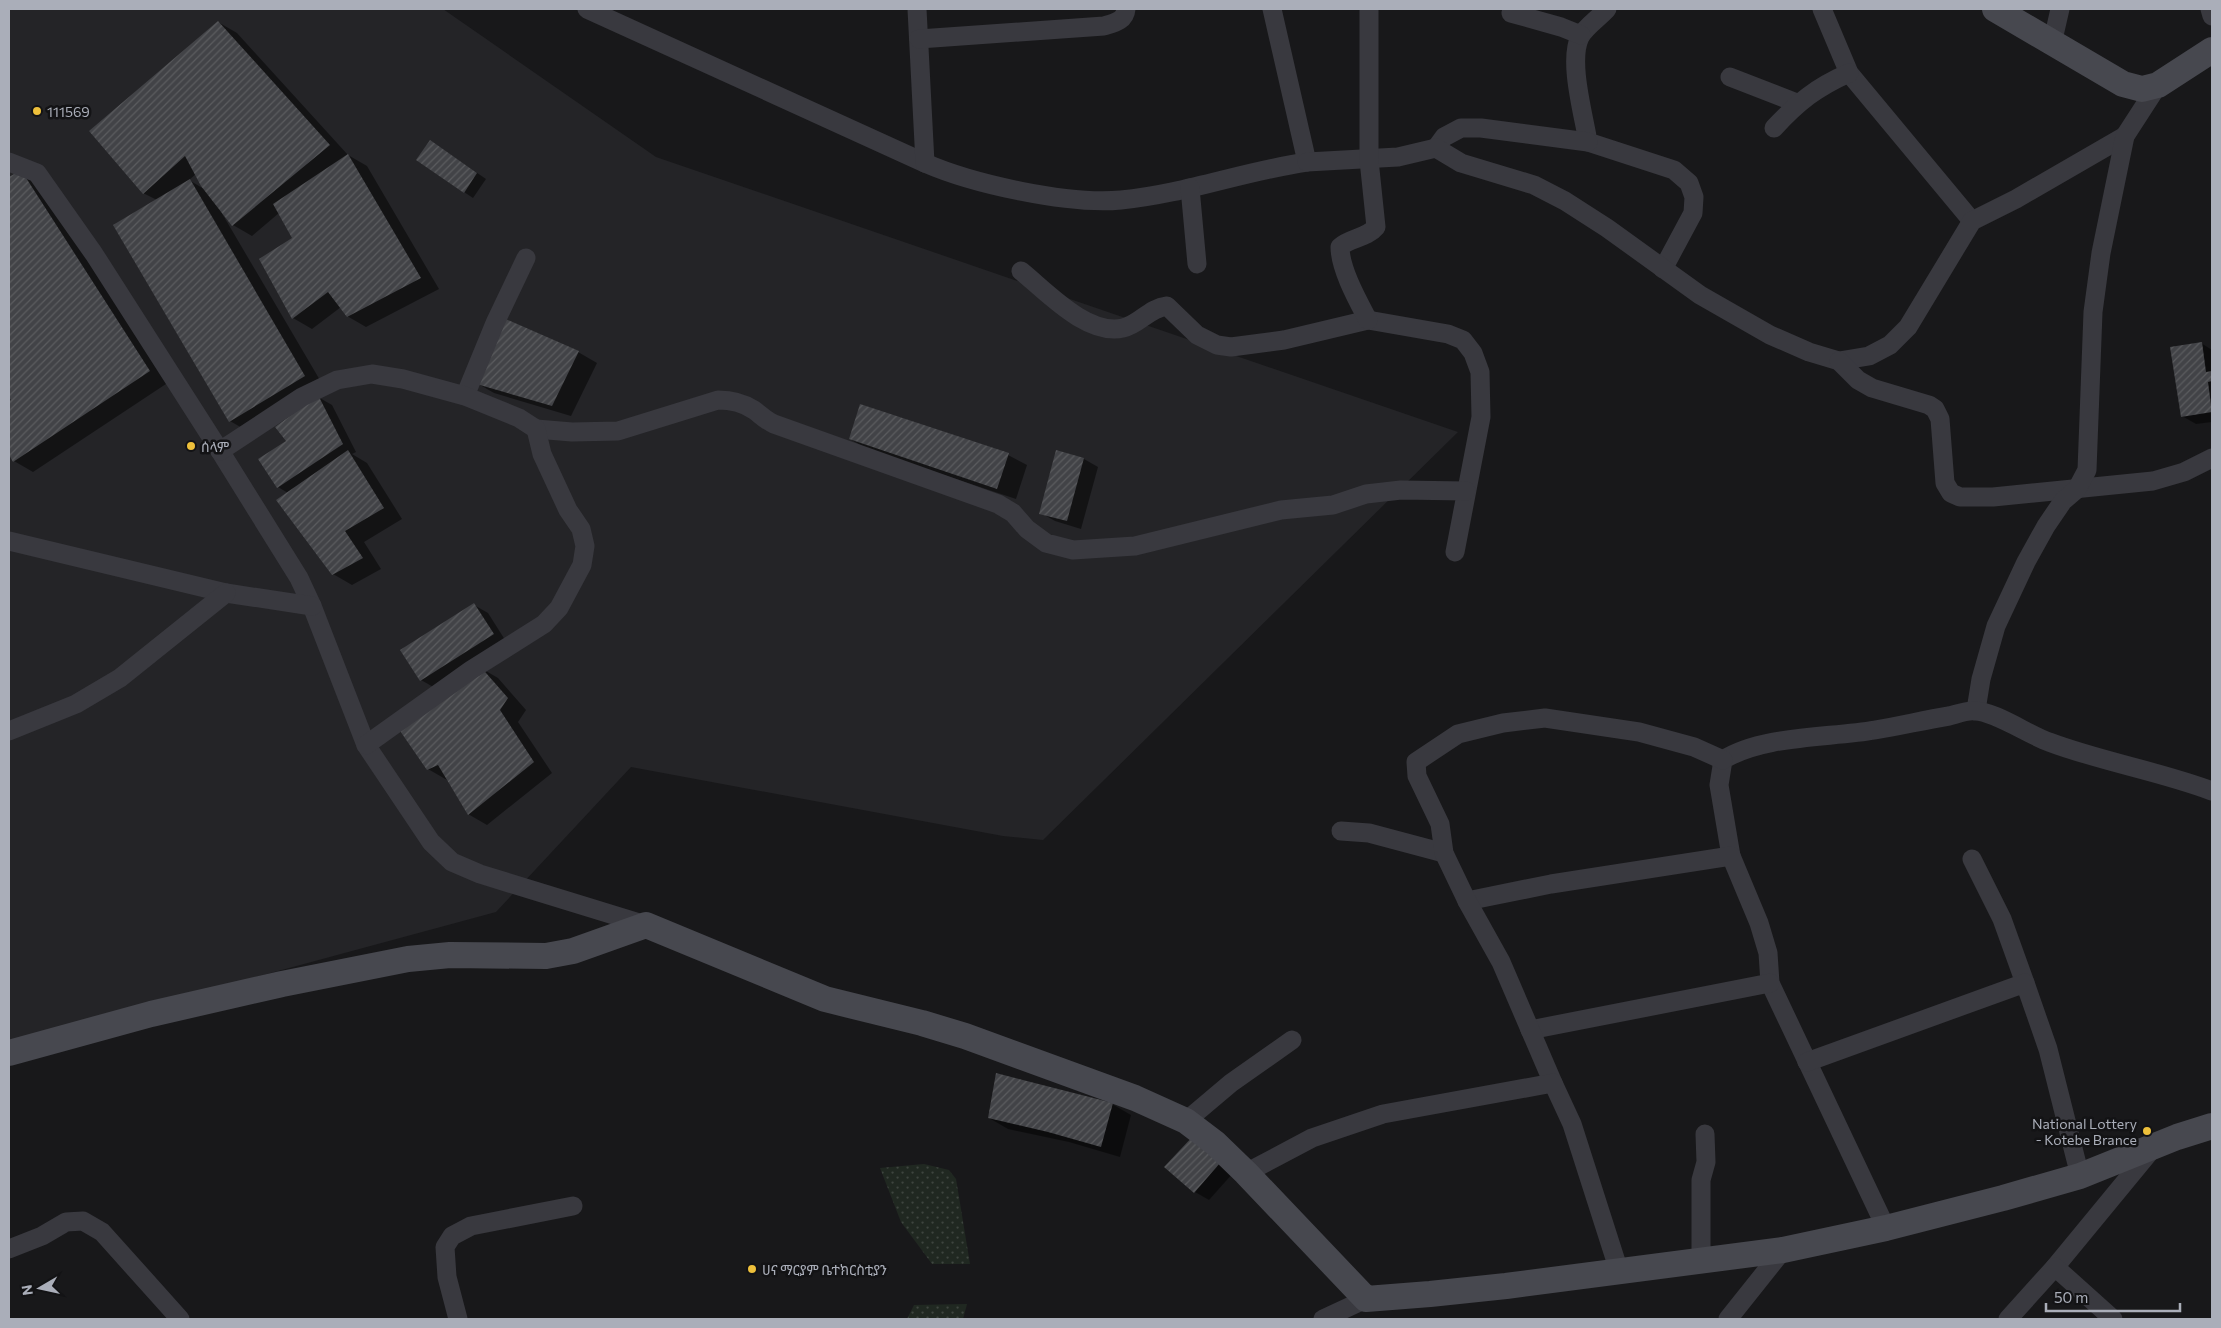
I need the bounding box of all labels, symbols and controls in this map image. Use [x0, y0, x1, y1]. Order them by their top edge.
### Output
place label: 111569 [47, 103, 90, 120]
marker: 111569 [31, 105, 43, 117]
place label: ሰላም [201, 438, 229, 455]
marker: ሰላም [185, 440, 197, 452]
place label: National Lottery - Kotebe Brance [2032, 1115, 2137, 1148]
marker: National Lottery - Kotebe Brance [2141, 1125, 2153, 1137]
place label: ሀና ማርያም ቤተክርስቲያን [762, 1261, 887, 1278]
north arrow [15, 1263, 65, 1313]
marker: ሀና ማርያም ቤተክርስቲያን [746, 1263, 758, 1275]
scale bar [2046, 1280, 2180, 1312]
text: N [17, 1284, 36, 1297]
text: 50 m [2054, 1288, 2088, 1306]

